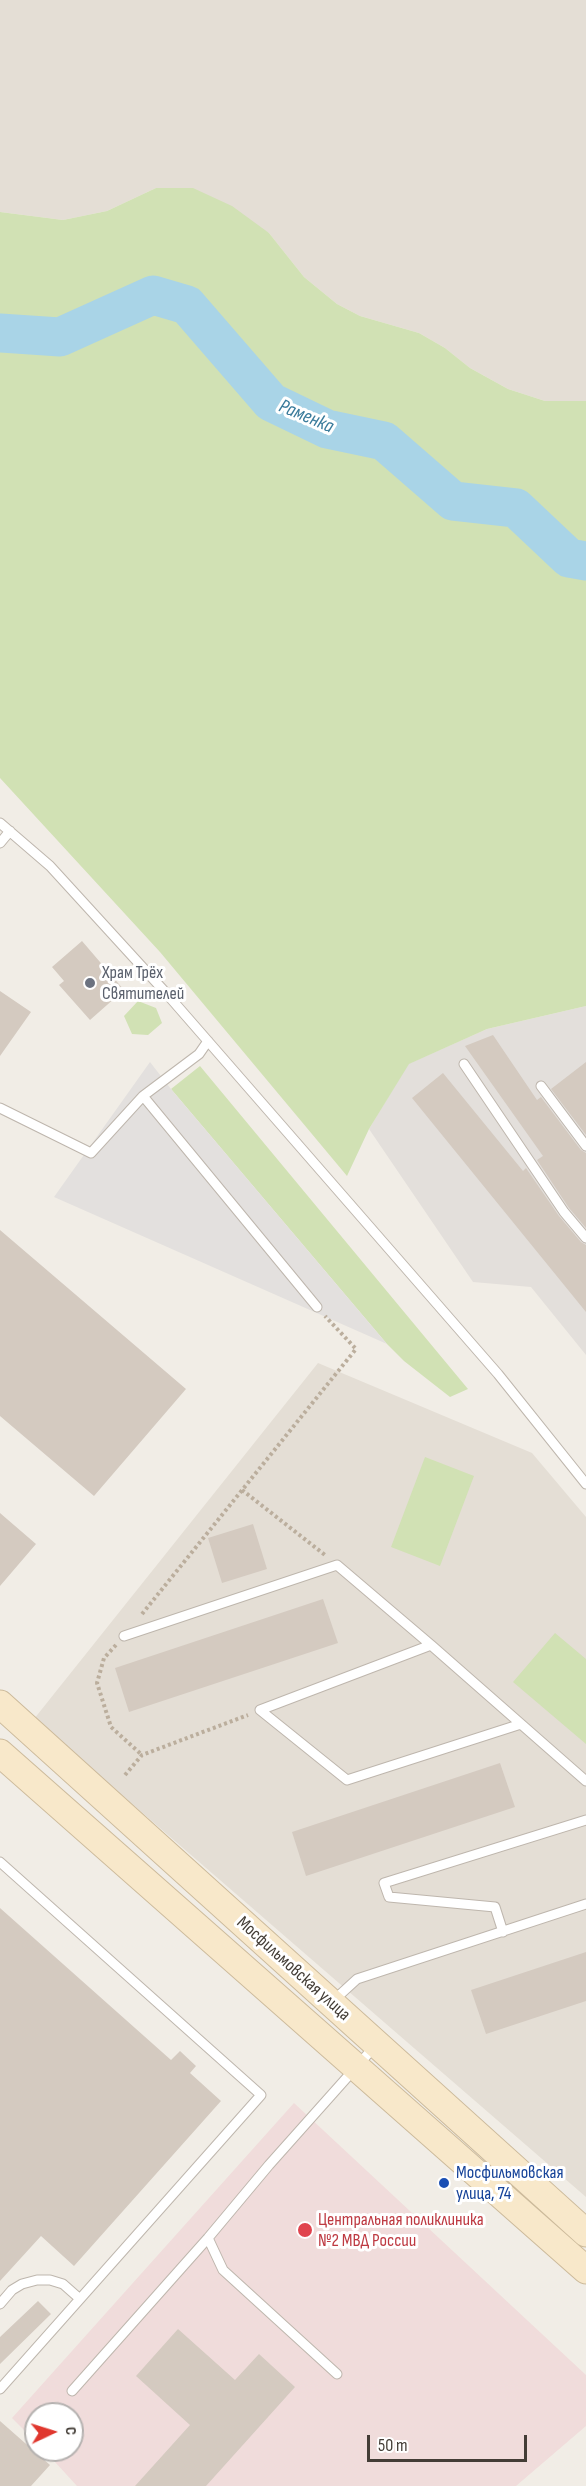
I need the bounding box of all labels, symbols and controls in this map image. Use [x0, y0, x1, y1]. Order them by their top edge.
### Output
water label: Раменка [275, 395, 337, 439]
place label: Храм Трёх Святителей [102, 962, 184, 1004]
marker: Храм Трёх Святителей [83, 976, 97, 990]
street label: Мосфильмовская улица [232, 1912, 354, 2026]
place label: Мосфильмовская улица, 74 [456, 2162, 563, 2204]
marker: Мосфильмовская улица, 74 [437, 2176, 451, 2190]
place label: Центральная поликлиника №2 МВД России [318, 2209, 484, 2252]
marker: Центральная поликлиника №2 МВД России [296, 2221, 314, 2239]
north arrow [24, 2402, 84, 2462]
scale bar [370, 2423, 530, 2461]
text: С [61, 2426, 80, 2436]
text: 50 m [378, 2435, 408, 2456]

